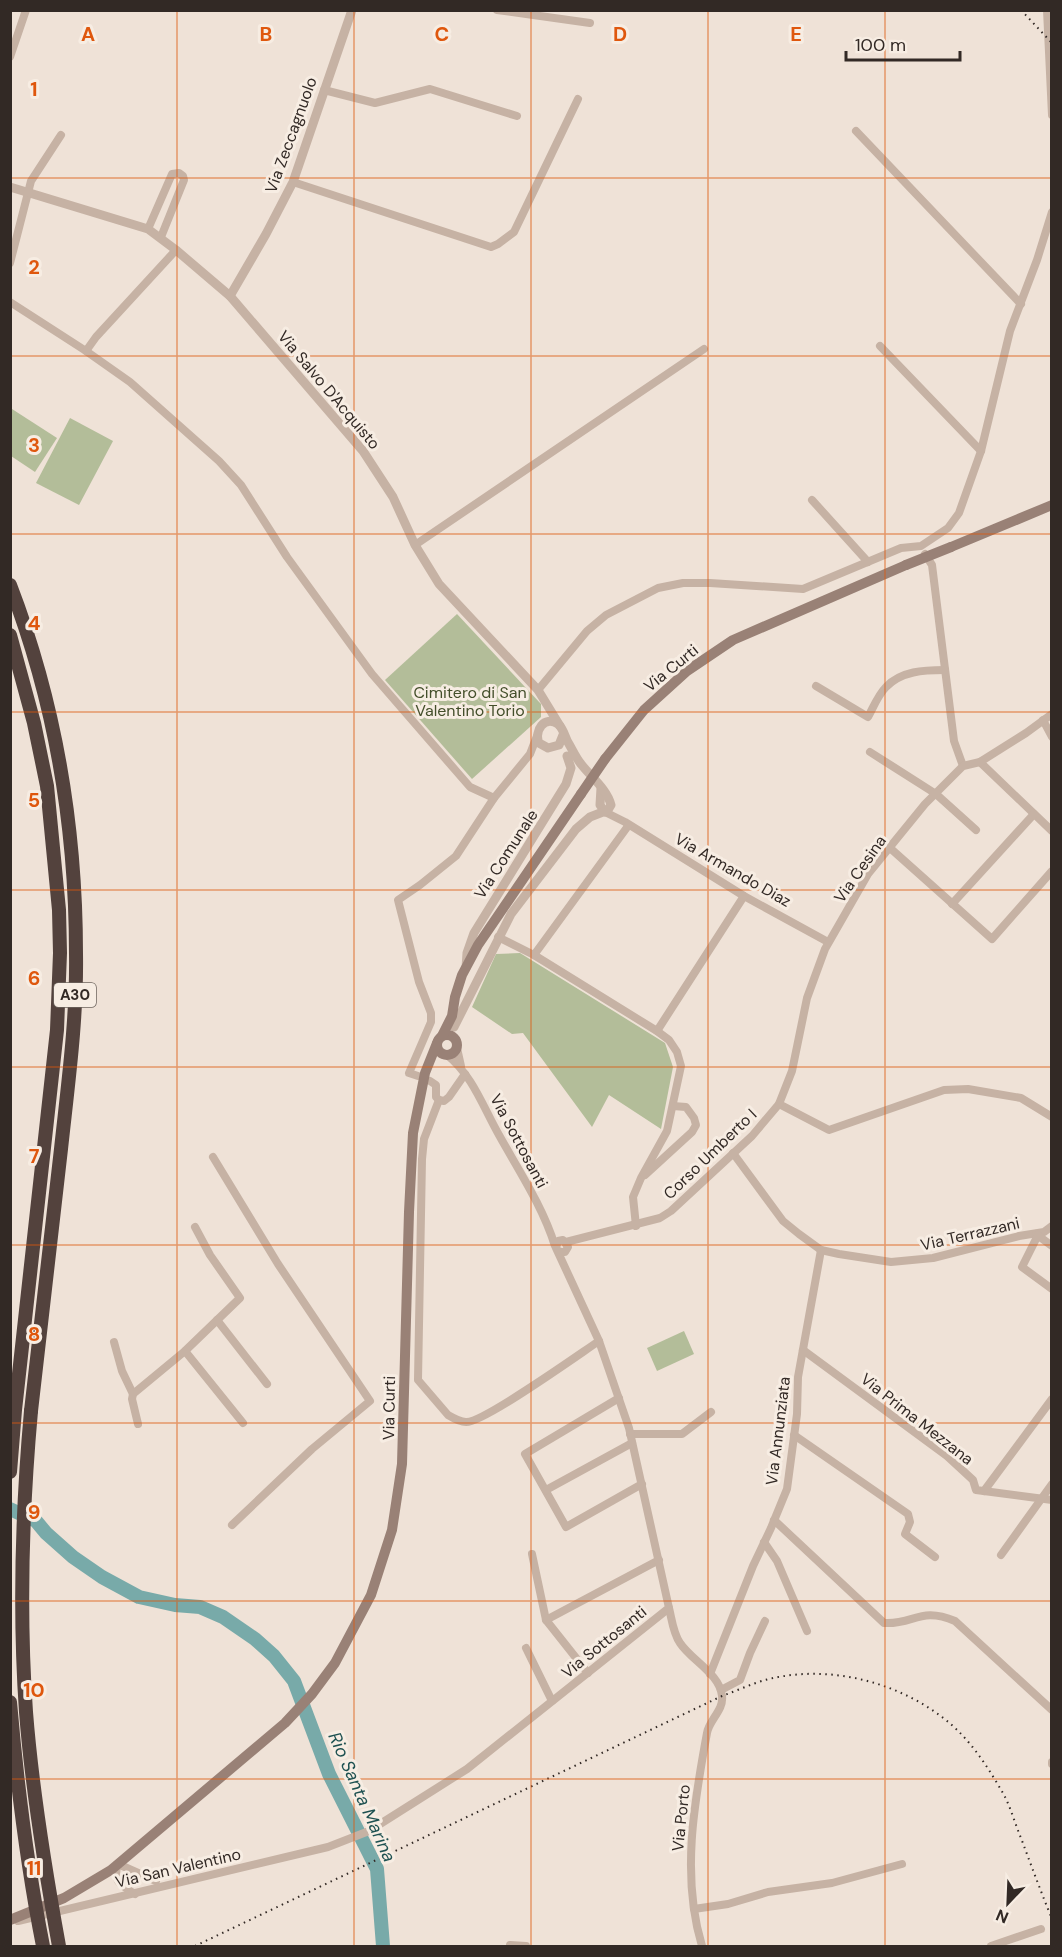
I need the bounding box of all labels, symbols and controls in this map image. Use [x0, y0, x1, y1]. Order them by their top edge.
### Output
text: A [81, 21, 95, 47]
text: B [260, 21, 272, 47]
text: C [435, 21, 449, 47]
text: D [613, 21, 627, 47]
text: E [790, 21, 802, 47]
scale bar [846, 24, 960, 62]
text: 100 m [855, 33, 906, 57]
street label: Via Zeccagnuolo [260, 74, 322, 196]
text: 1 [30, 76, 38, 102]
text: 2 [28, 254, 40, 280]
street label: Via Salvo D'Acquisto [273, 326, 385, 454]
text: 3 [28, 432, 40, 458]
text: 4 [28, 610, 41, 636]
street label: Via Curti [639, 640, 703, 696]
park label: Cimitero di San Valentino Torio [413, 682, 527, 721]
text: 5 [28, 787, 40, 813]
street label: Via Comunale [469, 805, 543, 903]
street label: Via Armando Diaz [671, 828, 795, 912]
street label: Via Cesina [829, 831, 891, 907]
text: 6 [28, 965, 40, 991]
road number: A30 [54, 983, 96, 1007]
street label: Via Sottosanti [485, 1090, 553, 1192]
street label: Corso Umberto I [659, 1104, 761, 1204]
text: 7 [29, 1143, 40, 1169]
street label: Via Terrazzani [918, 1212, 1022, 1256]
text: 8 [28, 1321, 40, 1347]
street label: Via Prima Mezzana [856, 1368, 978, 1470]
street label: Via Annunziata [761, 1375, 795, 1487]
street label: Via Curti [378, 1376, 400, 1440]
text: 9 [28, 1499, 40, 1525]
street label: Via Sottosanti [557, 1601, 651, 1683]
text: 10 [23, 1677, 45, 1703]
water label: Rio Santa Marina [323, 1728, 401, 1866]
street label: Via Porto [667, 1783, 695, 1853]
street label: Via San Valentino [113, 1843, 243, 1893]
text: 11 [27, 1855, 41, 1881]
north arrow [978, 1873, 1038, 1933]
text: N [993, 1904, 1012, 1928]

